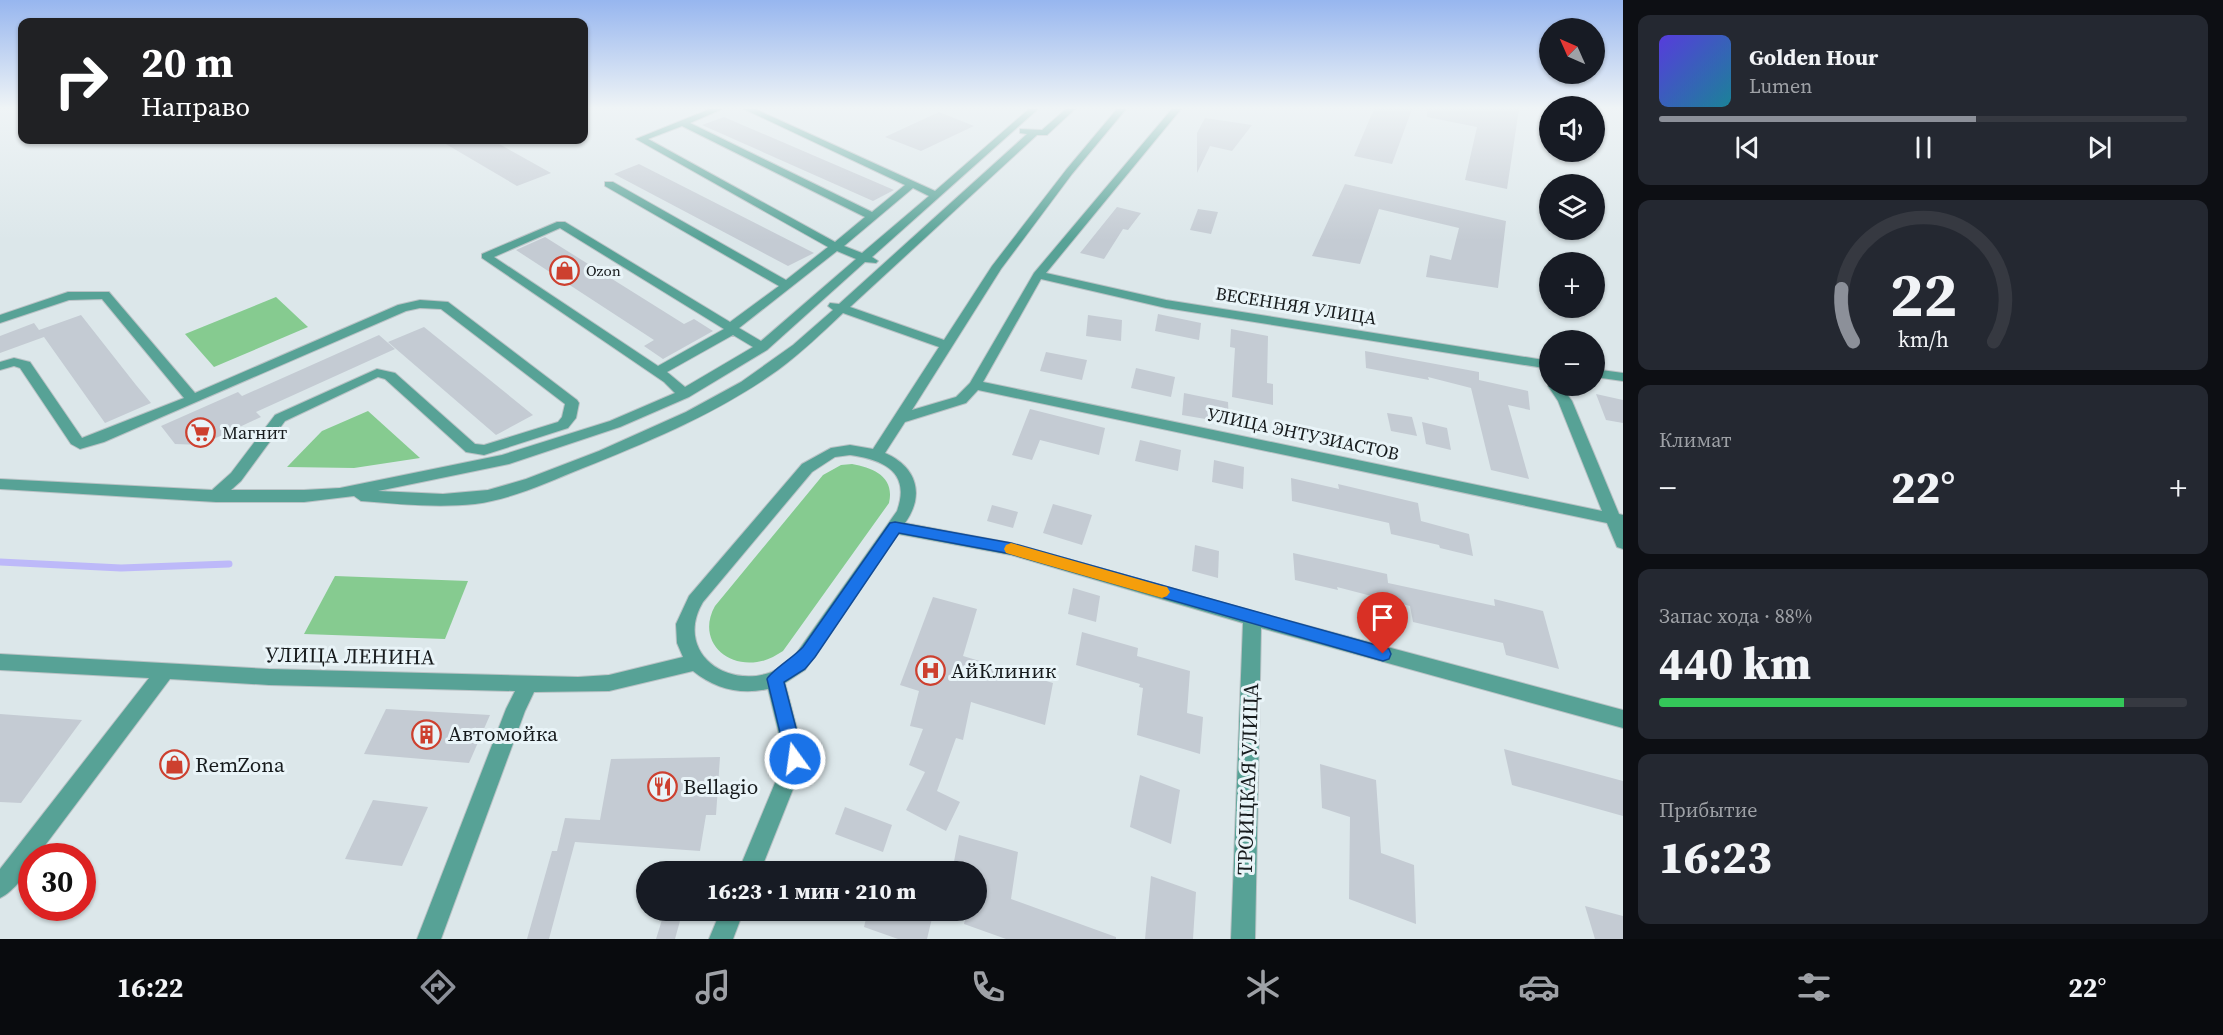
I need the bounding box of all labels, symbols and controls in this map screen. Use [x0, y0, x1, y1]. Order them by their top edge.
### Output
north arrow [1539, 18, 1605, 84]
map controls [1539, 18, 1605, 396]
text: 20 m [141, 33, 234, 91]
icon: right [42, 42, 120, 120]
text: Golden Hour [1749, 42, 1878, 72]
text: Lumen [1749, 72, 1812, 100]
text: Направо [141, 88, 250, 125]
button: sound [1539, 96, 1605, 162]
icon: previous [1731, 131, 1764, 164]
icon: pause [1907, 131, 1940, 164]
icon: next [2083, 131, 2116, 164]
button: layers [1539, 174, 1605, 240]
text: 22 [1889, 251, 1957, 337]
button: + [1539, 252, 1605, 318]
shop icon: Ozon [549, 255, 581, 287]
place label: Ozon [586, 260, 621, 281]
street label: ВЕСЕННЯЯ УЛИЦА [1214, 280, 1378, 331]
text: km/h [1897, 325, 1949, 354]
button: − [1539, 330, 1605, 396]
street label: УЛИЦА ЭНТУЗИАСТОВ [1205, 401, 1402, 466]
supermarket icon: Магнит [185, 417, 217, 449]
place label: Магнит [222, 420, 288, 445]
text: Климат [1659, 426, 1732, 454]
text: 22° [1891, 456, 1955, 518]
text: − [1659, 465, 1677, 510]
text: + [2169, 465, 2187, 510]
pin [1357, 592, 1408, 654]
icon: arrive [1366, 601, 1399, 634]
text: Запас хода · 88% [1659, 602, 1812, 630]
text: 440 km [1659, 632, 1811, 694]
street label: УЛИЦА ЛЕНИНА [265, 640, 435, 671]
hospital icon: АйКлиник [914, 655, 946, 687]
place label: АйКлиник [951, 656, 1057, 685]
street label: ТРОИЦКАЯ УЛИЦА [1230, 682, 1265, 875]
building icon: Автомойка [411, 718, 443, 750]
place label: Автомойка [448, 719, 558, 748]
position arrow [763, 727, 827, 791]
shop icon: RemZona [158, 749, 190, 781]
place label: RemZona [195, 750, 285, 779]
restaurant icon: Bellagio [646, 771, 678, 803]
place label: Bellagio [683, 772, 758, 801]
text: Прибытие [1659, 796, 1757, 824]
text: 16:23 [1659, 826, 1772, 888]
speed limit sign: 30 [18, 843, 96, 921]
text: 16:23 · 1 мин · 210 m [707, 876, 916, 906]
icon: directions [417, 966, 459, 1008]
icon: music [692, 966, 734, 1008]
icon: phone [967, 966, 1009, 1008]
icon: climate [1242, 966, 1284, 1008]
icon: car [1518, 966, 1560, 1008]
icon: filters [1793, 966, 1835, 1008]
text: 16:22 [117, 969, 183, 1006]
text: 22° [2068, 969, 2106, 1006]

